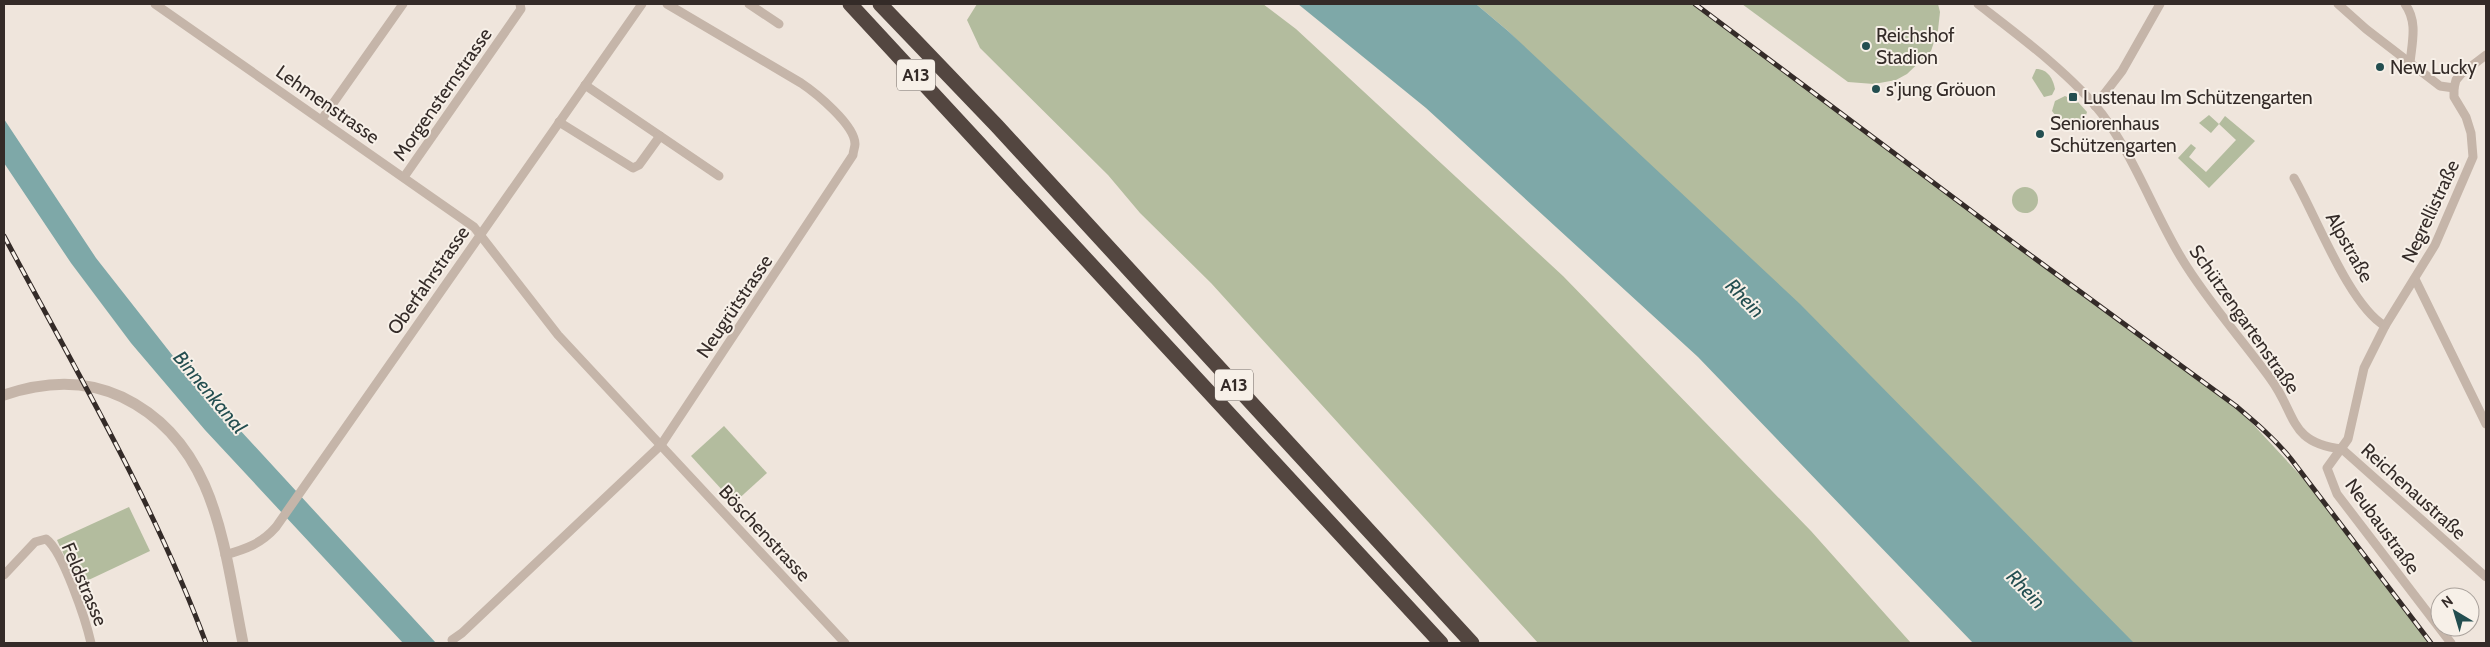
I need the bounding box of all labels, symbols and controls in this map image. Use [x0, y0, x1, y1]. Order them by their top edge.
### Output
street label: Morgensternstrasse [388, 23, 497, 165]
place label: Reichshof Stadion [1876, 24, 1955, 69]
marker: Reichshof Stadion [1860, 40, 1872, 52]
place label: New Lucky [2390, 56, 2477, 79]
street label: Lehmenstrasse [272, 60, 384, 149]
road number: A13 [897, 60, 935, 90]
marker: New Lucky [2374, 61, 2386, 73]
place label: s'jung Gröuon [1886, 78, 1996, 101]
marker: s'jung Gröuon [1870, 83, 1882, 95]
place label: Lustenau Im Schützengarten [2083, 86, 2313, 109]
marker: Lustenau Im Schützengarten [2067, 91, 2079, 103]
place label: Seniorenhaus Schützengarten [2050, 112, 2177, 157]
marker: Seniorenhaus Schützengarten [2034, 128, 2046, 140]
street label: Negrellistraße [2397, 156, 2464, 266]
street label: Alpstraße [2321, 208, 2378, 287]
street label: Oberfahrstrasse [383, 221, 474, 339]
street label: Schützengartenstraße [2185, 240, 2305, 398]
street label: Neugrütstrasse [692, 250, 777, 362]
water label: Rhein [1721, 273, 1769, 323]
water label: Binnenkanal [168, 346, 252, 438]
road number: A13 [1215, 370, 1253, 400]
street label: Reichenaustraße [2357, 438, 2471, 545]
street label: Neubaustraße [2340, 474, 2425, 579]
street label: Böschenstrasse [714, 480, 815, 587]
street label: Feldstrasse [57, 539, 113, 630]
water label: Rhein [2002, 564, 2050, 614]
north arrow [2430, 587, 2480, 637]
text: N [2438, 592, 2456, 612]

